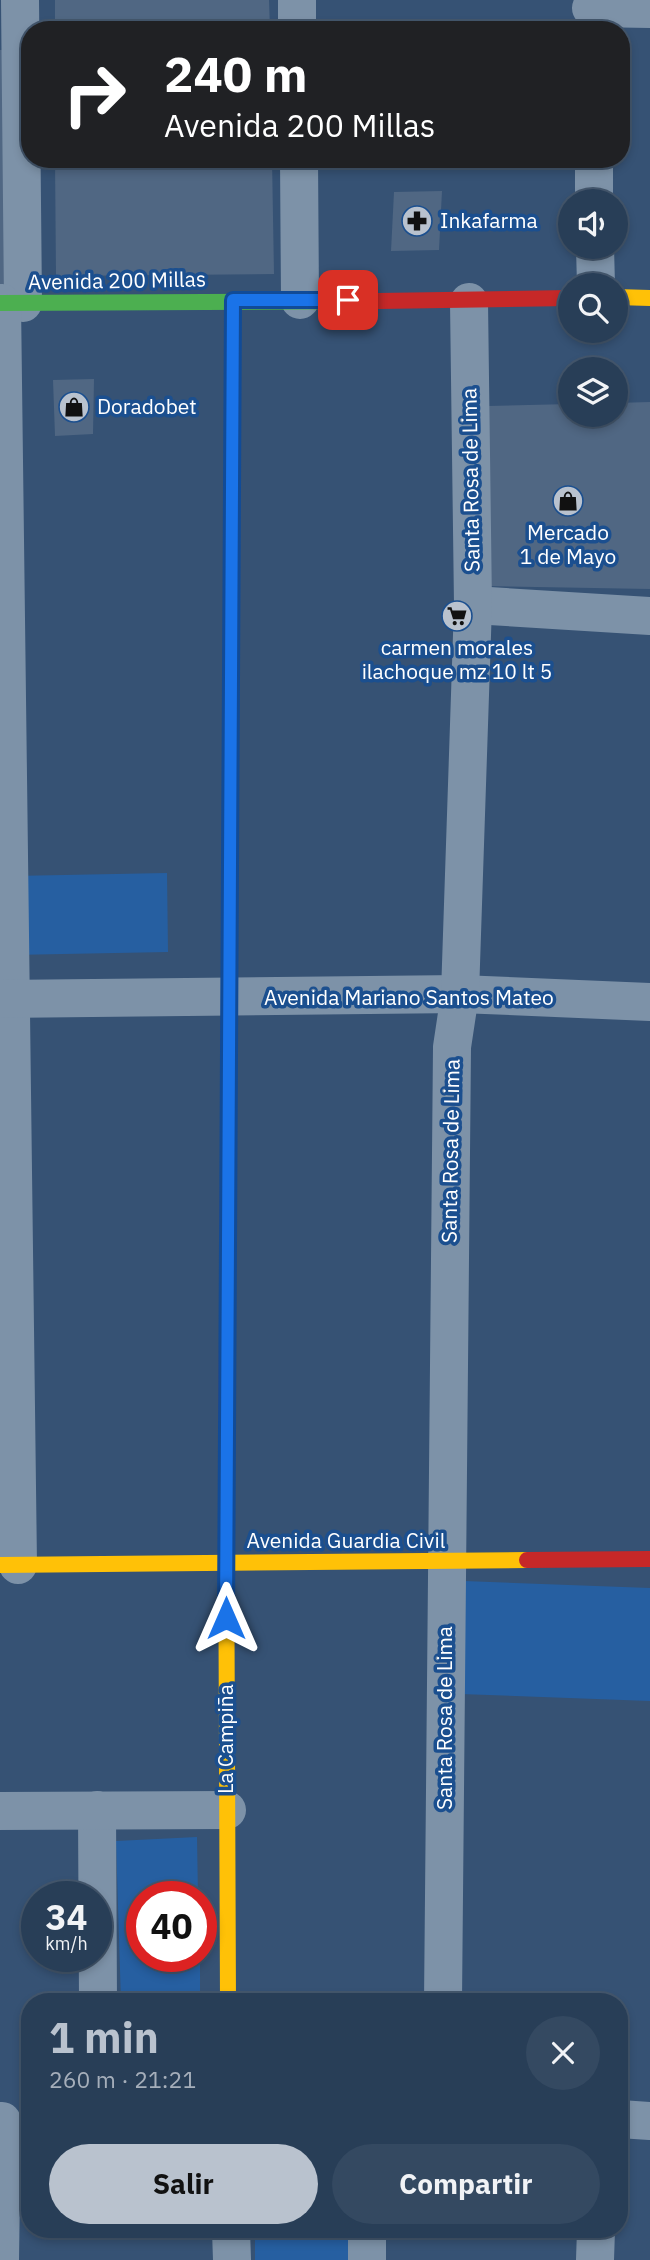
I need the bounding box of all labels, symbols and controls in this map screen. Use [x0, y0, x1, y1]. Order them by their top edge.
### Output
text: 240 m [164, 42, 308, 105]
icon: right [49, 49, 140, 140]
text: Avenida 200 Millas [164, 104, 435, 146]
map controls [558, 189, 628, 427]
button: sound [558, 189, 628, 259]
pharmacy icon: Inkafarma [400, 204, 434, 238]
place label: Inkafarma [440, 206, 538, 234]
street label: Avenida 200 Millas [28, 264, 206, 296]
pin [318, 270, 378, 330]
button: search [558, 273, 628, 343]
icon: arrive [329, 281, 367, 319]
button: layers [558, 357, 628, 427]
street label: Santa Rosa de Lima [454, 388, 486, 572]
shop icon: Doradobet [57, 390, 91, 424]
place label: Doradobet [97, 392, 197, 420]
shop icon: Mercado 1 de Mayo [551, 484, 585, 518]
place label: Mercado 1 de Mayo [520, 518, 616, 570]
supermarket icon: carmen morales ilachoque mz 10 lt 5 [440, 599, 474, 633]
place label: carmen morales ilachoque mz 10 lt 5 [362, 633, 552, 685]
street label: Avenida Mariano Santos Mateo [264, 983, 554, 1011]
street label: Santa Rosa de Lima [434, 1059, 466, 1243]
street label: Avenida Guardia Civil [247, 1526, 446, 1554]
position arrow [189, 1581, 263, 1655]
street label: Santa Rosa de Lima [430, 1626, 458, 1810]
street label: La Campiña [211, 1684, 239, 1794]
speed limit sign: 40 [126, 1881, 217, 1972]
text: 34 [45, 1894, 88, 1940]
text: km/h [45, 1932, 88, 1955]
text: 1 min [49, 2010, 159, 2065]
button: close [526, 2016, 600, 2090]
text: 260 m · 21:21 [49, 2064, 196, 2094]
button: Salir [49, 2144, 318, 2224]
button: Compartir [332, 2144, 600, 2224]

